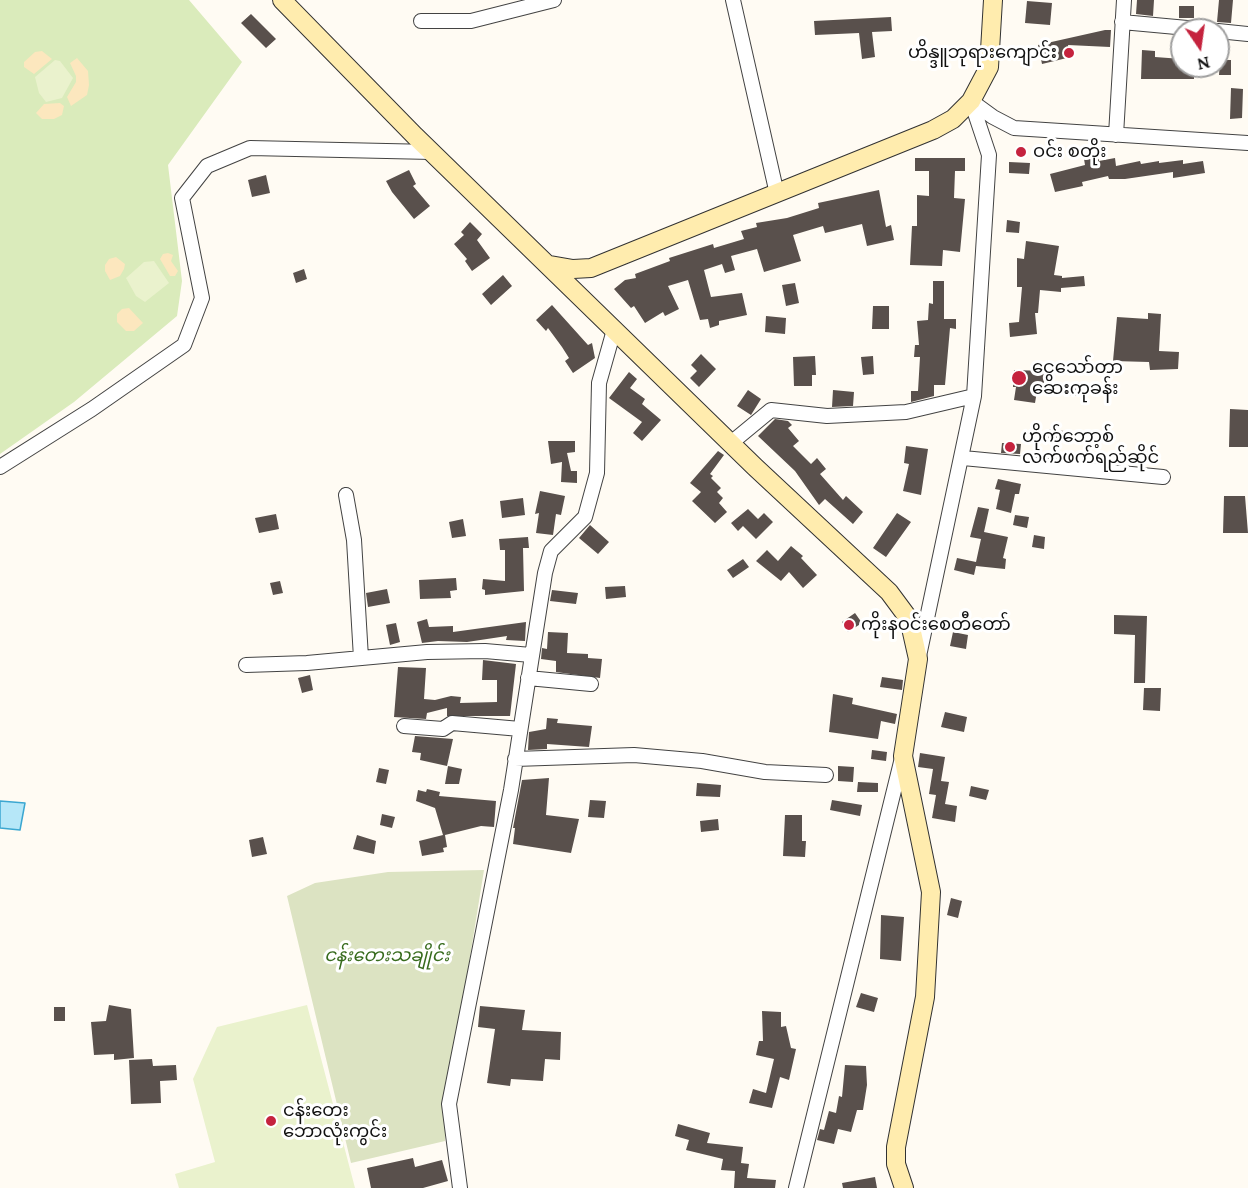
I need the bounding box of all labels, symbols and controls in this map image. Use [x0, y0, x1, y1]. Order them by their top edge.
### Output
north arrow [1170, 18, 1230, 78]
place label: ဟိန္ဒူဘုရားကျောင်း [908, 42, 1057, 64]
marker: ဟိန္ဒူဘုရားကျောင်း [1062, 46, 1076, 60]
text: N [1195, 52, 1212, 75]
place label: ဝင်း စတိုး [1033, 141, 1106, 163]
marker: ဝင်း စတိုး [1014, 145, 1028, 159]
place label: ငွေသော်တာ ဆေးကုခန်း [1032, 357, 1123, 400]
marker: ငွေသော်တာ ဆေးကုခန်း [1010, 369, 1028, 387]
place label: ဟိုက်ဘော့စ် လက်ဖက်ရည်ဆိုင် [1022, 426, 1159, 468]
marker: ဟိုက်ဘော့စ် လက်ဖက်ရည်ဆိုင် [1003, 440, 1017, 454]
place label: ကိုးနဝင်းစေတီတော် [861, 614, 1011, 636]
marker: ကိုးနဝင်းစေတီတော် [842, 618, 856, 632]
park label: ငန်းတေးသချိုင်း [324, 945, 450, 967]
place label: ငန်းတေး ဘောလုံးကွင်း [283, 1100, 387, 1142]
marker: ငန်းတေး ဘောလုံးကွင်း [264, 1114, 278, 1128]

